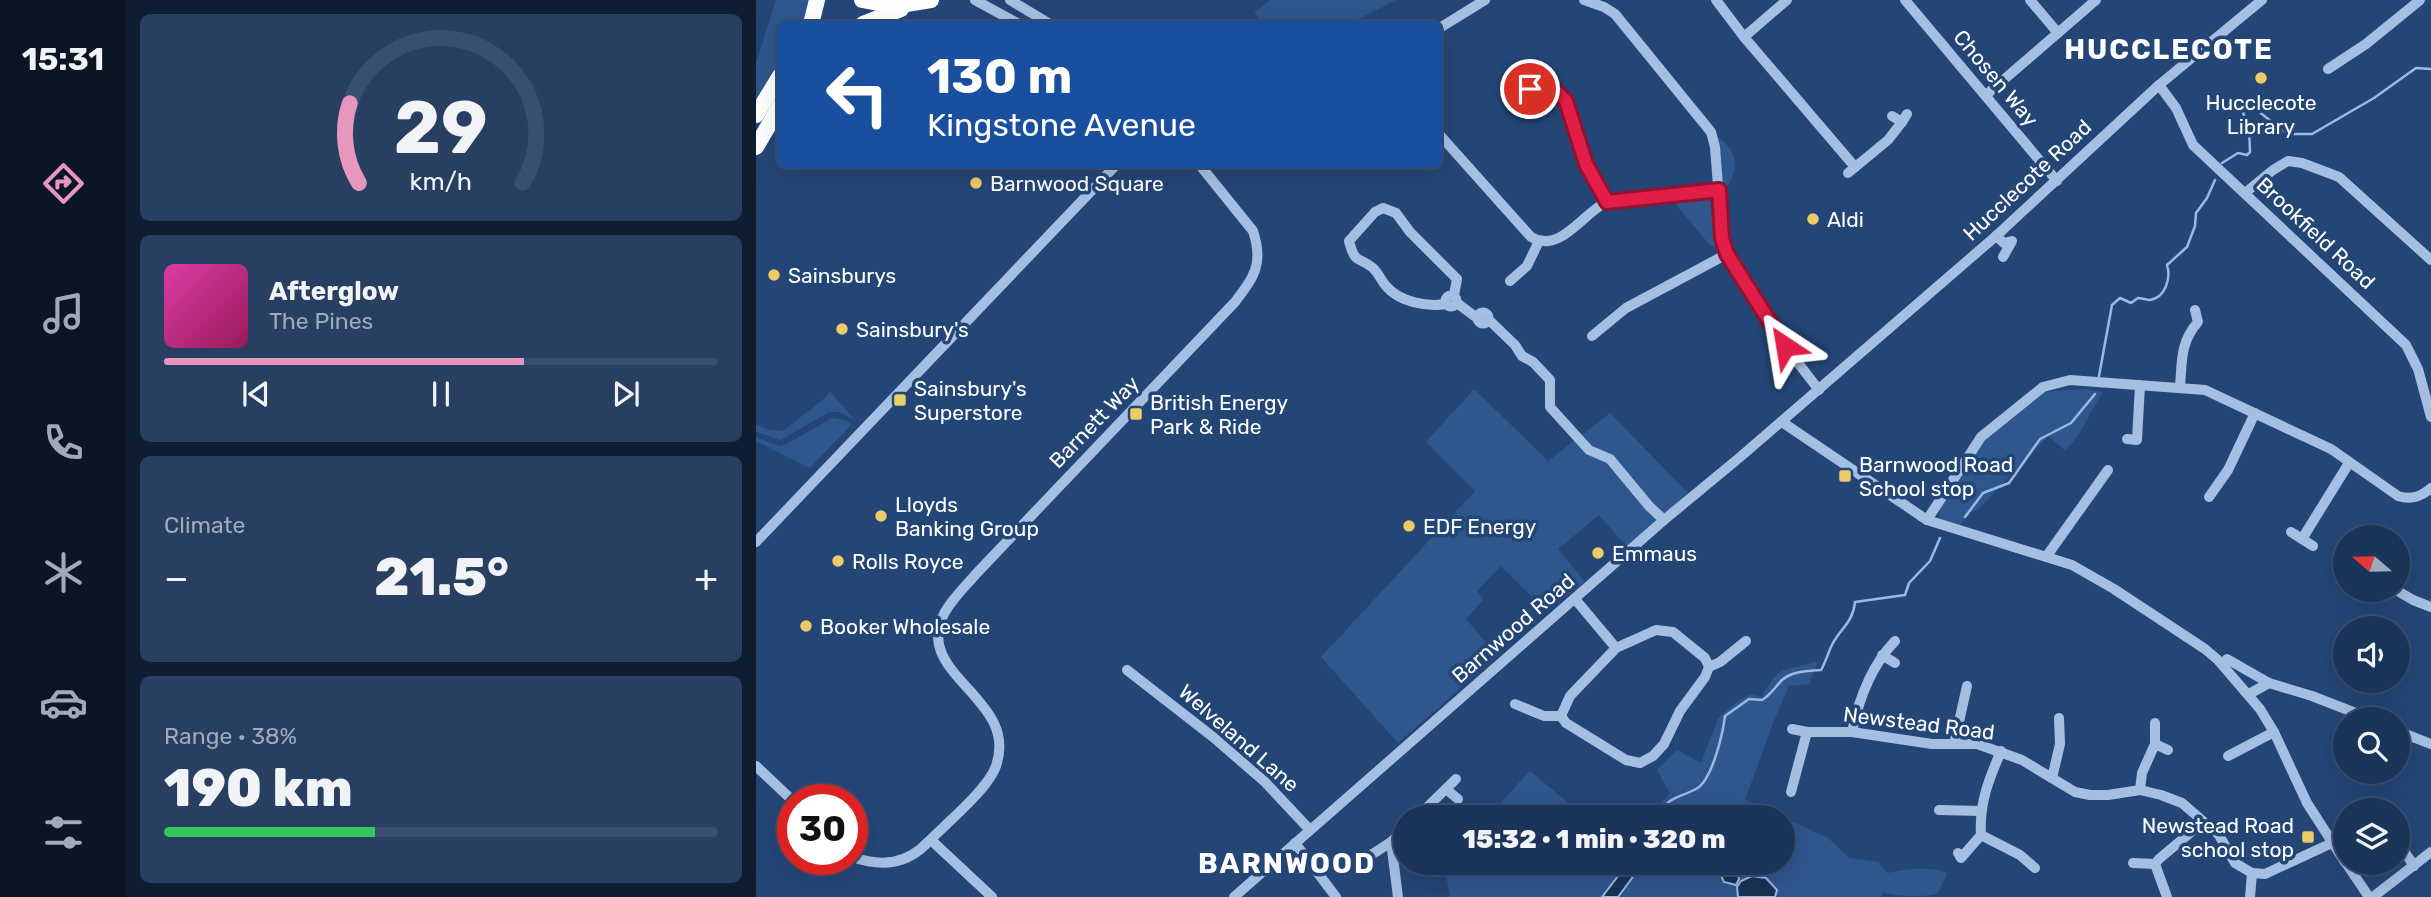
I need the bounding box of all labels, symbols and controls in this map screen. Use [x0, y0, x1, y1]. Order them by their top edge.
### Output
street label: Chosen Way [1948, 25, 2044, 132]
district label: HUCCLECOTE [2064, 33, 2274, 66]
text: 15:31 [22, 40, 104, 78]
text: 130 m [927, 47, 1072, 105]
icon: left [812, 49, 903, 140]
pin [1500, 59, 1560, 119]
icon: arrive [1511, 70, 1549, 108]
marker: Hucclecote Library [2253, 70, 2269, 86]
text: 29 [394, 86, 488, 172]
place label: Hucclecote Library [2205, 90, 2317, 139]
text: Kingstone Avenue [927, 106, 1196, 144]
street label: Hucclecote Road [1958, 114, 2096, 246]
icon: directions [39, 159, 88, 208]
text: km/h [410, 167, 472, 196]
place label: Barnwood Square [990, 171, 1164, 196]
street label: Brookfield Road [2252, 172, 2380, 294]
marker: Barnwood Square [968, 175, 984, 191]
place label: Aldi [1827, 207, 1864, 232]
marker: Aldi [1805, 211, 1821, 227]
place label: Sainsburys [788, 263, 896, 288]
marker: Sainsburys [766, 267, 782, 283]
text: Afterglow [269, 276, 399, 307]
icon: music [39, 289, 88, 338]
text: The Pines [269, 307, 373, 335]
position arrow [1748, 309, 1822, 383]
place label: Sainsbury's [856, 317, 969, 342]
marker: Sainsbury's [834, 321, 850, 337]
street label: Barnett Way [1044, 370, 1144, 473]
icon: previous [237, 375, 275, 413]
icon: pause [422, 375, 460, 413]
icon: next [607, 375, 645, 413]
place label: Sainsbury's Superstore [914, 376, 1027, 425]
place label: British Energy Park & Ride [1150, 390, 1289, 439]
marker: Sainsbury's Superstore [892, 392, 908, 408]
marker: British Energy Park & Ride [1128, 406, 1144, 422]
icon: phone [39, 418, 88, 467]
place label: Barnwood Road School stop [1859, 452, 2013, 501]
marker: Barnwood Road School stop [1837, 468, 1853, 484]
place label: Lloyds Banking Group [895, 492, 1039, 541]
marker: Lloyds Banking Group [873, 508, 889, 524]
text: Climate [164, 511, 245, 539]
place label: EDF Energy [1423, 514, 1537, 539]
marker: EDF Energy [1401, 518, 1417, 534]
north arrow [2333, 525, 2410, 602]
map controls [2333, 525, 2410, 875]
place label: Emmaus [1612, 541, 1697, 566]
marker: Emmaus [1590, 545, 1606, 561]
text: 21.5° [374, 546, 509, 608]
icon: climate [39, 548, 88, 597]
place label: Rolls Royce [852, 549, 964, 574]
marker: Rolls Royce [830, 553, 846, 569]
text: − [164, 555, 189, 601]
text: + [694, 555, 718, 601]
street label: Barnwood Road [1447, 568, 1579, 688]
place label: Booker Wholesale [820, 614, 990, 639]
button: sound [2333, 616, 2410, 693]
marker: Booker Wholesale [798, 618, 814, 634]
icon: car [39, 678, 88, 727]
street label: Welveland Lane [1174, 679, 1304, 797]
street label: Newstead Road [1842, 701, 1996, 745]
button: search [2333, 707, 2410, 784]
text: Range · 38% [164, 722, 297, 750]
text: 190 km [164, 757, 353, 819]
speed limit sign: 30 [777, 784, 868, 875]
button: layers [2333, 798, 2410, 875]
icon: filters [39, 808, 88, 857]
place label: Newstead Road school stop [2142, 813, 2294, 862]
text: 15:32 · 1 min · 320 m [1462, 824, 1726, 855]
marker: Newstead Road school stop [2300, 829, 2316, 845]
district label: BARNWOOD [1198, 847, 1376, 880]

